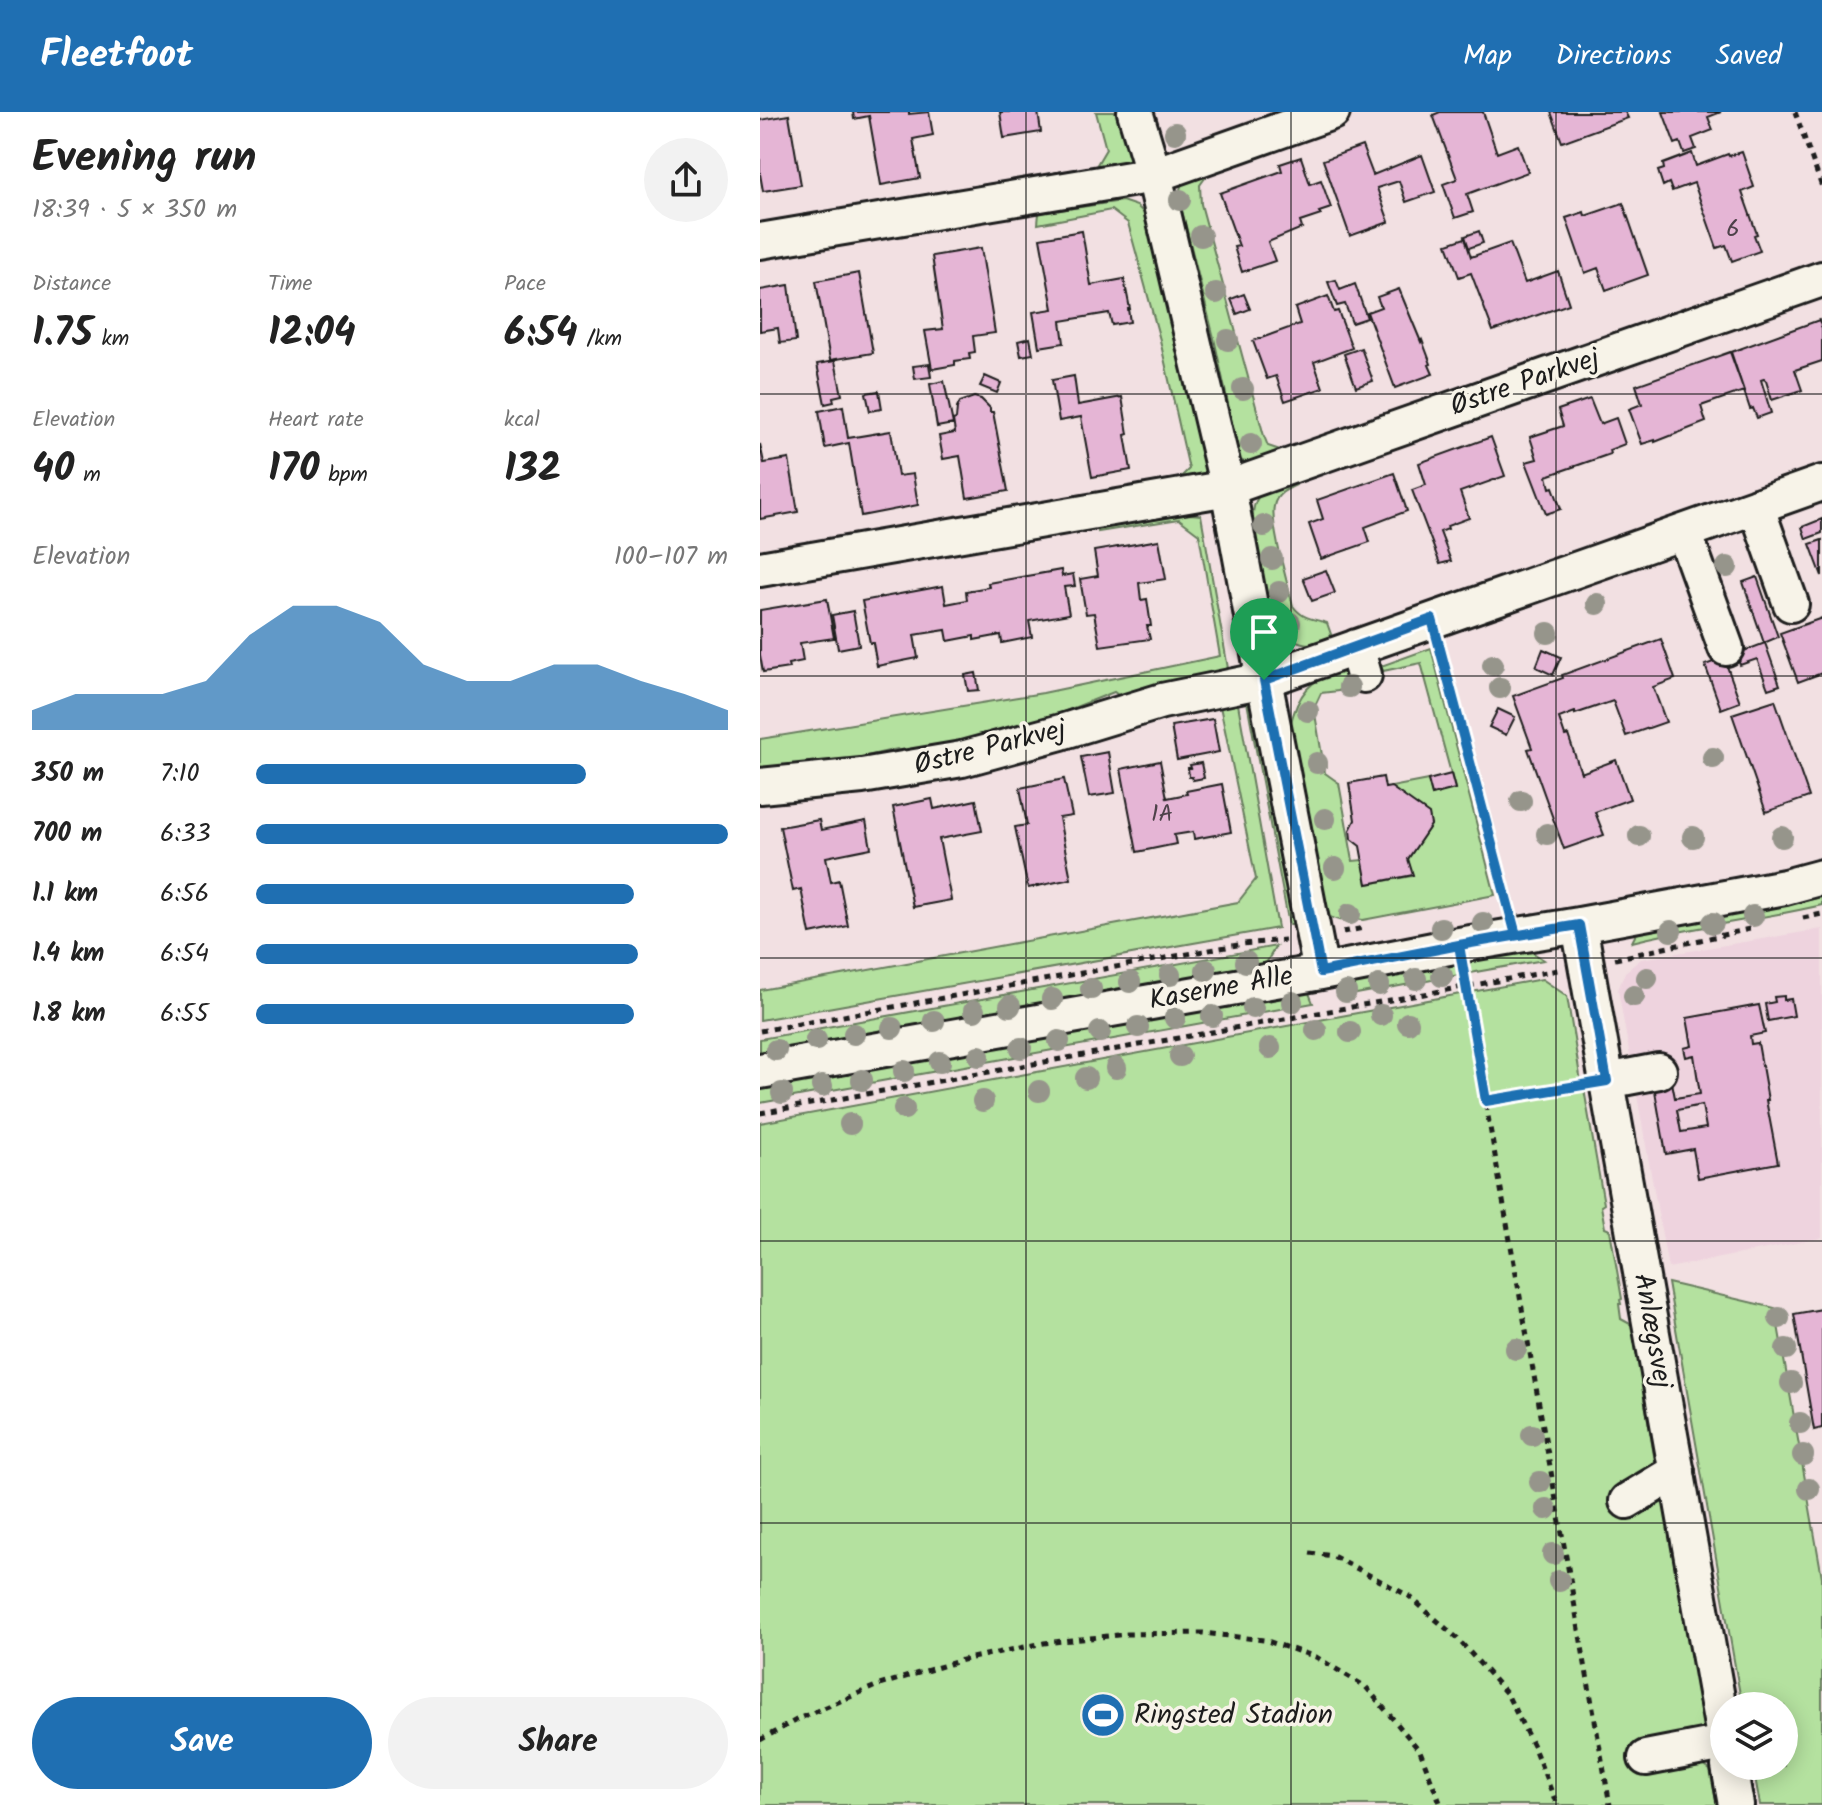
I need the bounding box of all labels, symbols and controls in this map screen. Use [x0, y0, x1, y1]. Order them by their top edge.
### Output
text: Fleetfoot [40, 26, 193, 86]
text: Map [1463, 34, 1512, 79]
text: Directions [1556, 34, 1672, 79]
text: Saved [1716, 34, 1782, 79]
text: Evening run [32, 124, 256, 194]
button: share [644, 138, 728, 222]
text: 18:39 · 5 × 350 m [32, 189, 237, 231]
house number: 6 [1726, 210, 1740, 249]
text: Distance [32, 267, 111, 302]
text: Time [268, 267, 312, 302]
text: Pace [504, 267, 546, 302]
text: 1.75 [32, 302, 93, 366]
text: 12:04 [268, 302, 356, 366]
text: 6:54 [504, 302, 578, 366]
text: km [93, 322, 129, 357]
text: /km [578, 322, 622, 357]
street label: Østre Parkvej [1444, 336, 1607, 430]
text: Elevation [32, 403, 115, 438]
text: Heart rate [268, 403, 364, 438]
text: kcal [504, 403, 540, 438]
text: 40 [32, 438, 74, 502]
text: 170 [268, 438, 319, 502]
text: 132 [504, 438, 561, 502]
text: m [74, 458, 101, 493]
text: bpm [319, 458, 368, 493]
text: Elevation [32, 536, 130, 578]
text: 100–107 m [614, 536, 728, 578]
pin [1230, 598, 1298, 680]
icon: arrive [1242, 610, 1286, 654]
street label: Østre Parkvej [909, 707, 1072, 789]
text: 350 m [32, 753, 104, 795]
text: 7:10 [160, 753, 200, 795]
house number: 1A [1151, 795, 1173, 834]
text: 700 m [32, 813, 102, 855]
text: 6:33 [160, 813, 211, 855]
text: 1.1 km [32, 873, 98, 915]
text: 6:56 [160, 873, 209, 915]
text: 1.4 km [32, 933, 104, 975]
text: 6:54 [160, 933, 209, 975]
street label: Kaserne Alle [1145, 954, 1297, 1024]
text: 1.8 km [32, 993, 105, 1035]
text: 6:55 [160, 993, 209, 1035]
street label: Anlægsvej [1620, 1270, 1684, 1393]
sports icon: Ringsted Stadion [1079, 1691, 1127, 1739]
map controls [1710, 1692, 1798, 1780]
button: layers [1710, 1692, 1798, 1780]
place label: Ringsted Stadion [1134, 1693, 1333, 1738]
button: Save [32, 1697, 372, 1789]
button: Share [388, 1697, 728, 1789]

